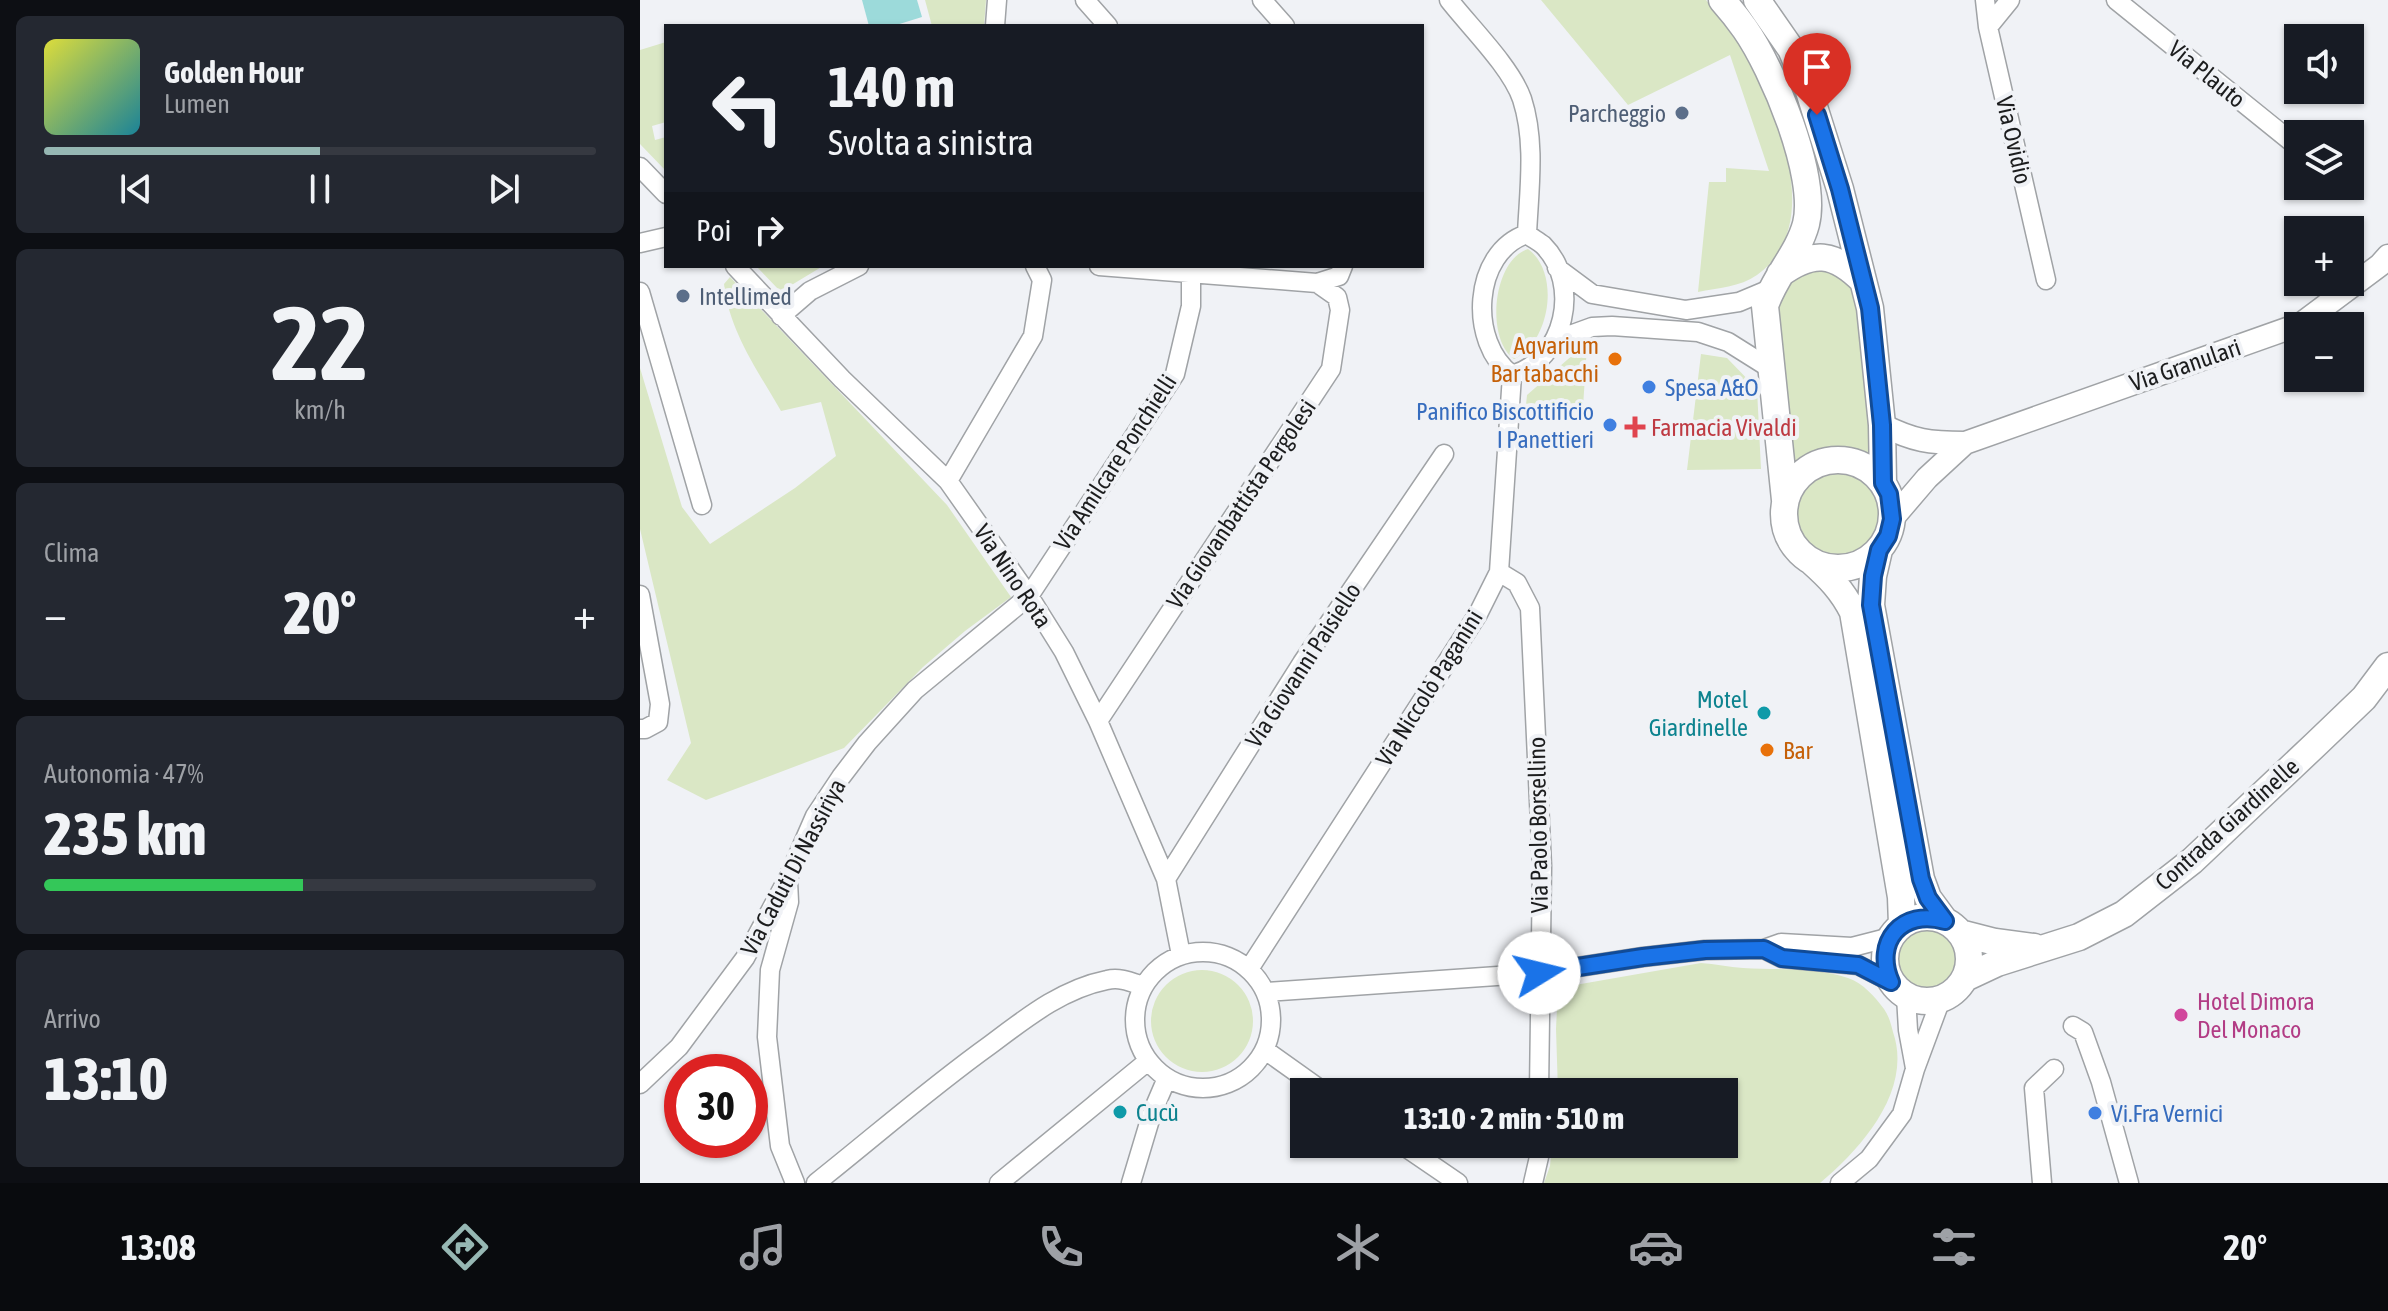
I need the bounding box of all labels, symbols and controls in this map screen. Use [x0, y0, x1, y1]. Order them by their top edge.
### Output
map controls [2284, 24, 2364, 392]
button: sound [2284, 24, 2364, 104]
pin [1783, 33, 1851, 115]
street label: Via Plauto [2163, 35, 2251, 113]
icon: arrive [1795, 45, 1839, 89]
text: Golden Hour [164, 55, 303, 89]
text: 140 m [828, 55, 955, 119]
icon: left [696, 56, 800, 160]
text: Lumen [164, 89, 230, 119]
street label: Via Ovidio [1991, 93, 2037, 187]
place label: Parcheggio [1568, 100, 1666, 127]
marker: Parcheggio [1673, 104, 1691, 122]
button: layers [2284, 120, 2364, 200]
text: Svolta a sinistra [828, 121, 1034, 163]
icon: previous [114, 167, 158, 211]
icon: pause [298, 167, 342, 211]
icon: next [482, 167, 526, 211]
icon: right [747, 208, 791, 252]
text: Poi [696, 213, 731, 247]
button: + [2284, 216, 2364, 296]
text: 22 [271, 283, 369, 402]
place label: Intellimed [699, 283, 792, 310]
marker: Intellimed [674, 287, 692, 305]
button: − [2284, 312, 2364, 392]
place label: Aqvarium Bar tabacchi [1491, 332, 1599, 387]
street label: Via Granulari [2126, 333, 2244, 397]
marker: Aqvarium Bar tabacchi [1606, 350, 1624, 368]
street label: Via Amilcare Ponchielli [1048, 369, 1182, 555]
place label: Spesa A&O [1665, 374, 1759, 401]
marker: Spesa A&O [1640, 378, 1658, 396]
street label: Via Giovanbattista Pergolesi [1161, 394, 1321, 614]
text: km/h [294, 395, 346, 425]
place label: Panifico Biscottificio I Panettieri [1416, 398, 1594, 453]
place label: Farmacia Vivaldi [1651, 414, 1797, 441]
marker: Panifico Biscottificio I Panettieri [1601, 416, 1619, 434]
marker: Farmacia Vivaldi [1626, 418, 1644, 436]
street label: Via Nino Rota [969, 519, 1057, 633]
text: Clima [44, 538, 99, 568]
text: 20° [284, 578, 356, 647]
street label: Via Giovanni Paisiello [1240, 578, 1366, 752]
text: − [44, 588, 67, 638]
text: + [573, 588, 596, 638]
street label: Via Niccolò Paganini [1370, 605, 1488, 771]
place label: Motel Giardinelle [1649, 686, 1749, 741]
marker: Motel Giardinelle [1755, 704, 1773, 722]
street label: Via Paolo Borsellino [1523, 737, 1553, 913]
place label: Bar [1783, 737, 1814, 764]
marker: Bar [1758, 741, 1776, 759]
street label: Contrada Giardinelle [2150, 753, 2304, 895]
text: Autonomia · 47% [44, 759, 204, 789]
street label: Via Caduti Di Nassiriya [735, 774, 851, 960]
text: 235 km [44, 799, 206, 868]
position arrow [1497, 931, 1581, 1015]
place label: Hotel Dimora Del Monaco [2197, 988, 2315, 1043]
text: Arrivo [44, 1004, 101, 1034]
marker: Hotel Dimora Del Monaco [2172, 1006, 2190, 1024]
text: 13:10 [44, 1044, 167, 1113]
speed limit sign: 30 [664, 1054, 768, 1158]
place label: Cucù [1136, 1099, 1179, 1126]
place label: Vi.Fra Vernici [2111, 1100, 2223, 1127]
text: 13:10 · 2 min · 510 m [1404, 1101, 1624, 1135]
marker: Cucù [1111, 1103, 1129, 1121]
marker: Vi.Fra Vernici [2086, 1104, 2104, 1122]
icon: directions [437, 1219, 493, 1275]
icon: music [735, 1219, 791, 1275]
icon: phone [1033, 1219, 1089, 1275]
icon: climate [1330, 1219, 1386, 1275]
icon: car [1628, 1219, 1684, 1275]
icon: filters [1926, 1219, 1982, 1275]
text: 13:08 [121, 1226, 196, 1268]
text: 20° [2223, 1226, 2267, 1268]

